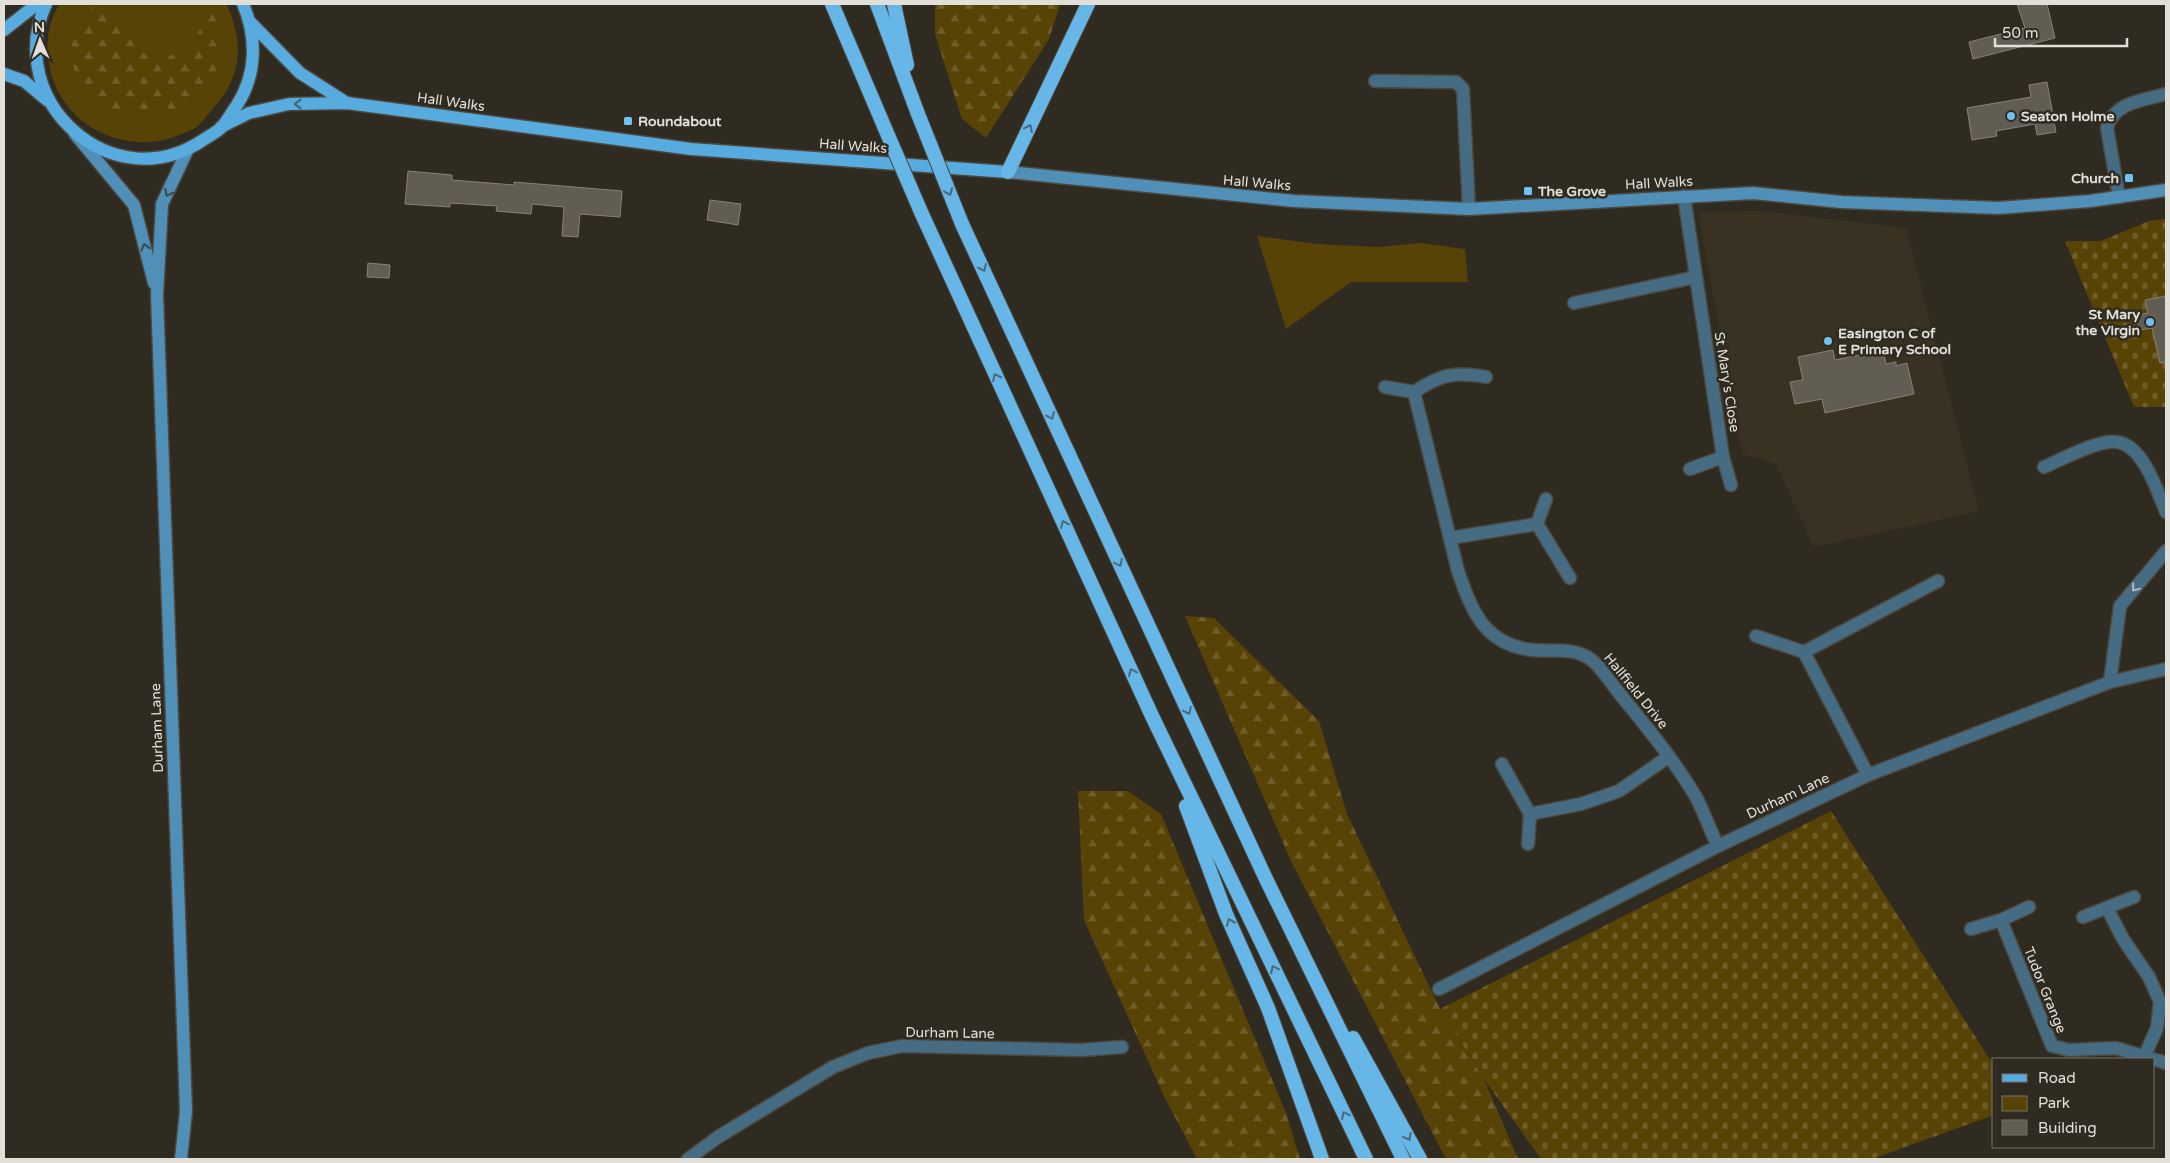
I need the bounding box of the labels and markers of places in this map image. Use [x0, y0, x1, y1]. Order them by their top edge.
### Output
place label: Seaton Holme [2021, 108, 2114, 125]
marker: Seaton Holme [2005, 110, 2017, 122]
place label: Roundabout [638, 113, 722, 130]
marker: Roundabout [622, 115, 634, 127]
place label: Church [2071, 170, 2119, 187]
marker: Church [2123, 172, 2135, 184]
place label: The Grove [1537, 183, 1606, 200]
marker: The Grove [1522, 185, 1534, 197]
place label: St Mary the Virgin [2075, 306, 2140, 339]
marker: St Mary the Virgin [2144, 316, 2156, 328]
place label: Easington C of E Primary School [1838, 325, 1951, 358]
marker: Easington C of E Primary School [1822, 335, 1834, 347]

